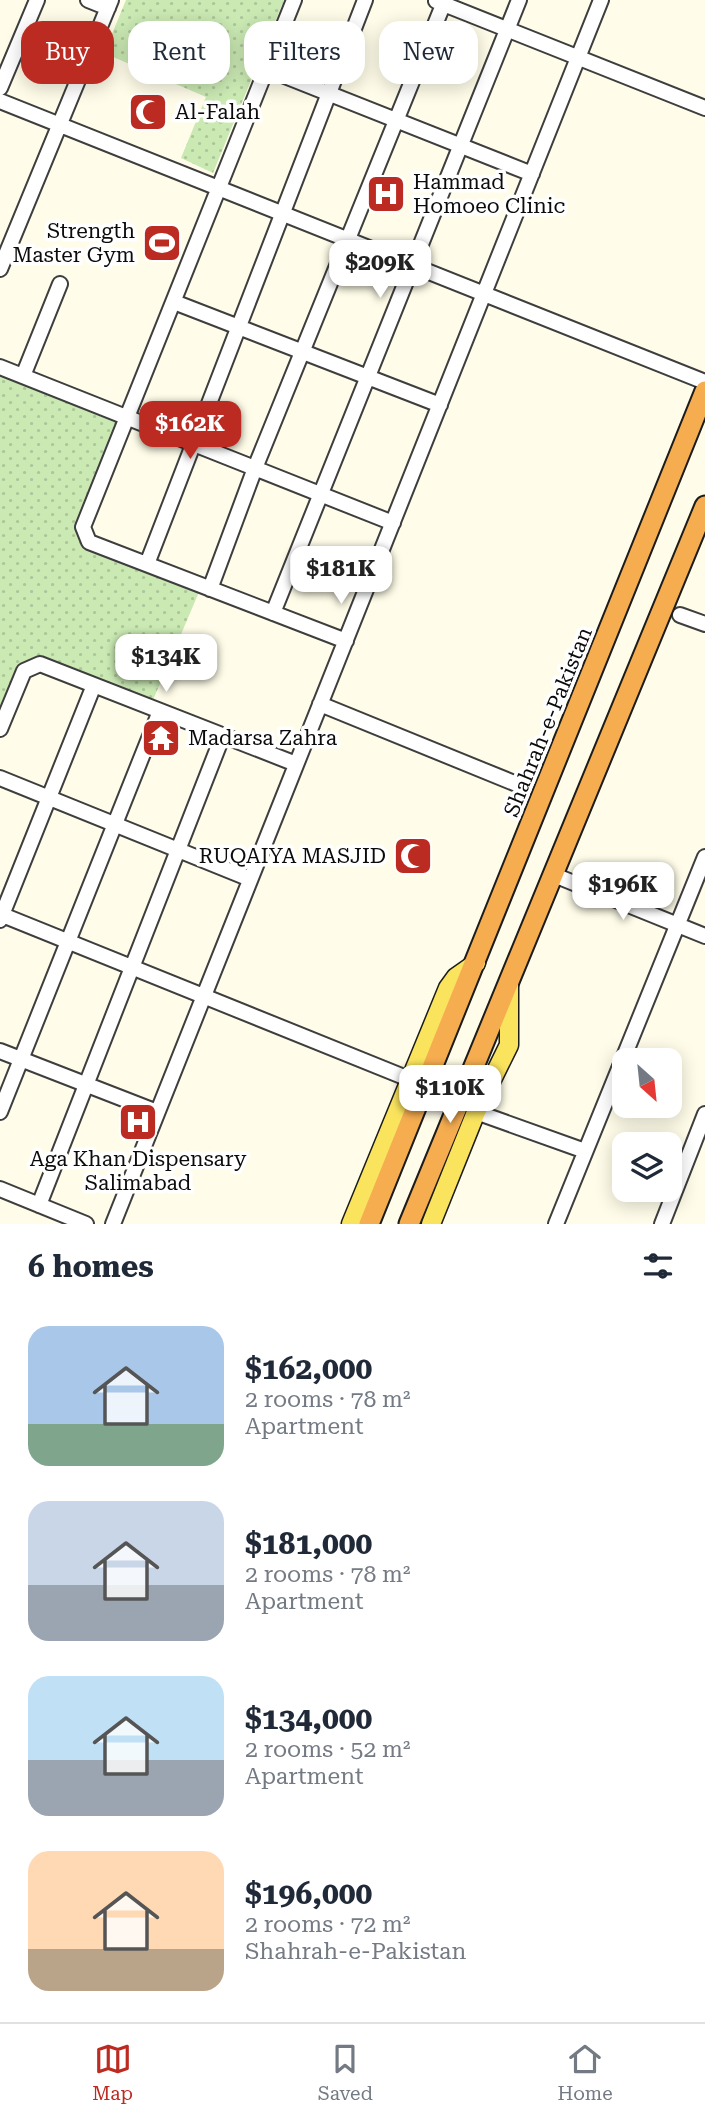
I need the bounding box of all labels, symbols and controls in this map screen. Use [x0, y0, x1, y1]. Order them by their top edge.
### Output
chip: Buy [21, 21, 114, 84]
chip: Rent [128, 21, 230, 84]
chip: Filters [244, 21, 365, 84]
chip: New [379, 21, 478, 84]
mosque icon: Al-Falah [127, 91, 169, 133]
place label: Al-Falah [175, 100, 261, 124]
place label: Hammad Homoeo Clinic [413, 170, 566, 218]
hospital icon: Hammad Homoeo Clinic [365, 173, 407, 215]
place label: Strength Master Gym [13, 219, 135, 267]
sports icon: Strength Master Gym [141, 222, 183, 264]
pin: $209K [331, 240, 429, 300]
text: $209K [345, 249, 415, 276]
pin: $162K [141, 402, 239, 461]
text: $162K [155, 410, 225, 437]
pin: $181K [292, 546, 390, 606]
text: $181K [306, 555, 376, 582]
street label: Shahrah-e-Pakistan [499, 623, 597, 820]
pin: $134K [117, 634, 215, 694]
text: $134K [131, 643, 201, 670]
temple icon: Madarsa Zahra [140, 717, 182, 759]
place label: Madarsa Zahra [188, 726, 338, 750]
mosque icon: RUQAIYA MASJID [392, 835, 434, 877]
place label: RUQAIYA MASJID [199, 844, 386, 868]
pin: $196K [574, 862, 672, 922]
text: $196K [588, 871, 658, 898]
north arrow [612, 1048, 682, 1118]
map controls [612, 1048, 682, 1202]
pin: $110K [401, 1066, 499, 1125]
text: $110K [415, 1074, 485, 1101]
hospital icon: Aga Khan Dispensary Salimabad [117, 1101, 159, 1143]
button: layers [612, 1132, 682, 1202]
place label: Aga Khan Dispensary Salimabad [30, 1147, 247, 1195]
icon: filters [639, 1247, 677, 1285]
text: 6 homes [28, 1249, 154, 1284]
text: $162,000 [245, 1351, 372, 1386]
icon: home [84, 1354, 168, 1438]
text: 2 rooms · 78 m² [245, 1386, 411, 1413]
text: Apartment [245, 1413, 364, 1440]
text: $181,000 [245, 1526, 372, 1561]
icon: home [84, 1529, 168, 1613]
text: 2 rooms · 78 m² [245, 1561, 411, 1588]
text: Apartment [245, 1588, 364, 1615]
text: $134,000 [245, 1701, 372, 1736]
icon: home [84, 1704, 168, 1788]
text: 2 rooms · 52 m² [245, 1736, 411, 1763]
text: Apartment [245, 1763, 364, 1790]
text: $196,000 [245, 1876, 372, 1911]
icon: home [84, 1879, 168, 1963]
text: 2 rooms · 72 m² [245, 1911, 411, 1938]
text: Shahrah-e-Pakistan [245, 1938, 466, 1965]
tab: Map [92, 2040, 133, 2105]
tab: Saved [318, 2040, 373, 2105]
tab: Home [558, 2040, 613, 2105]

